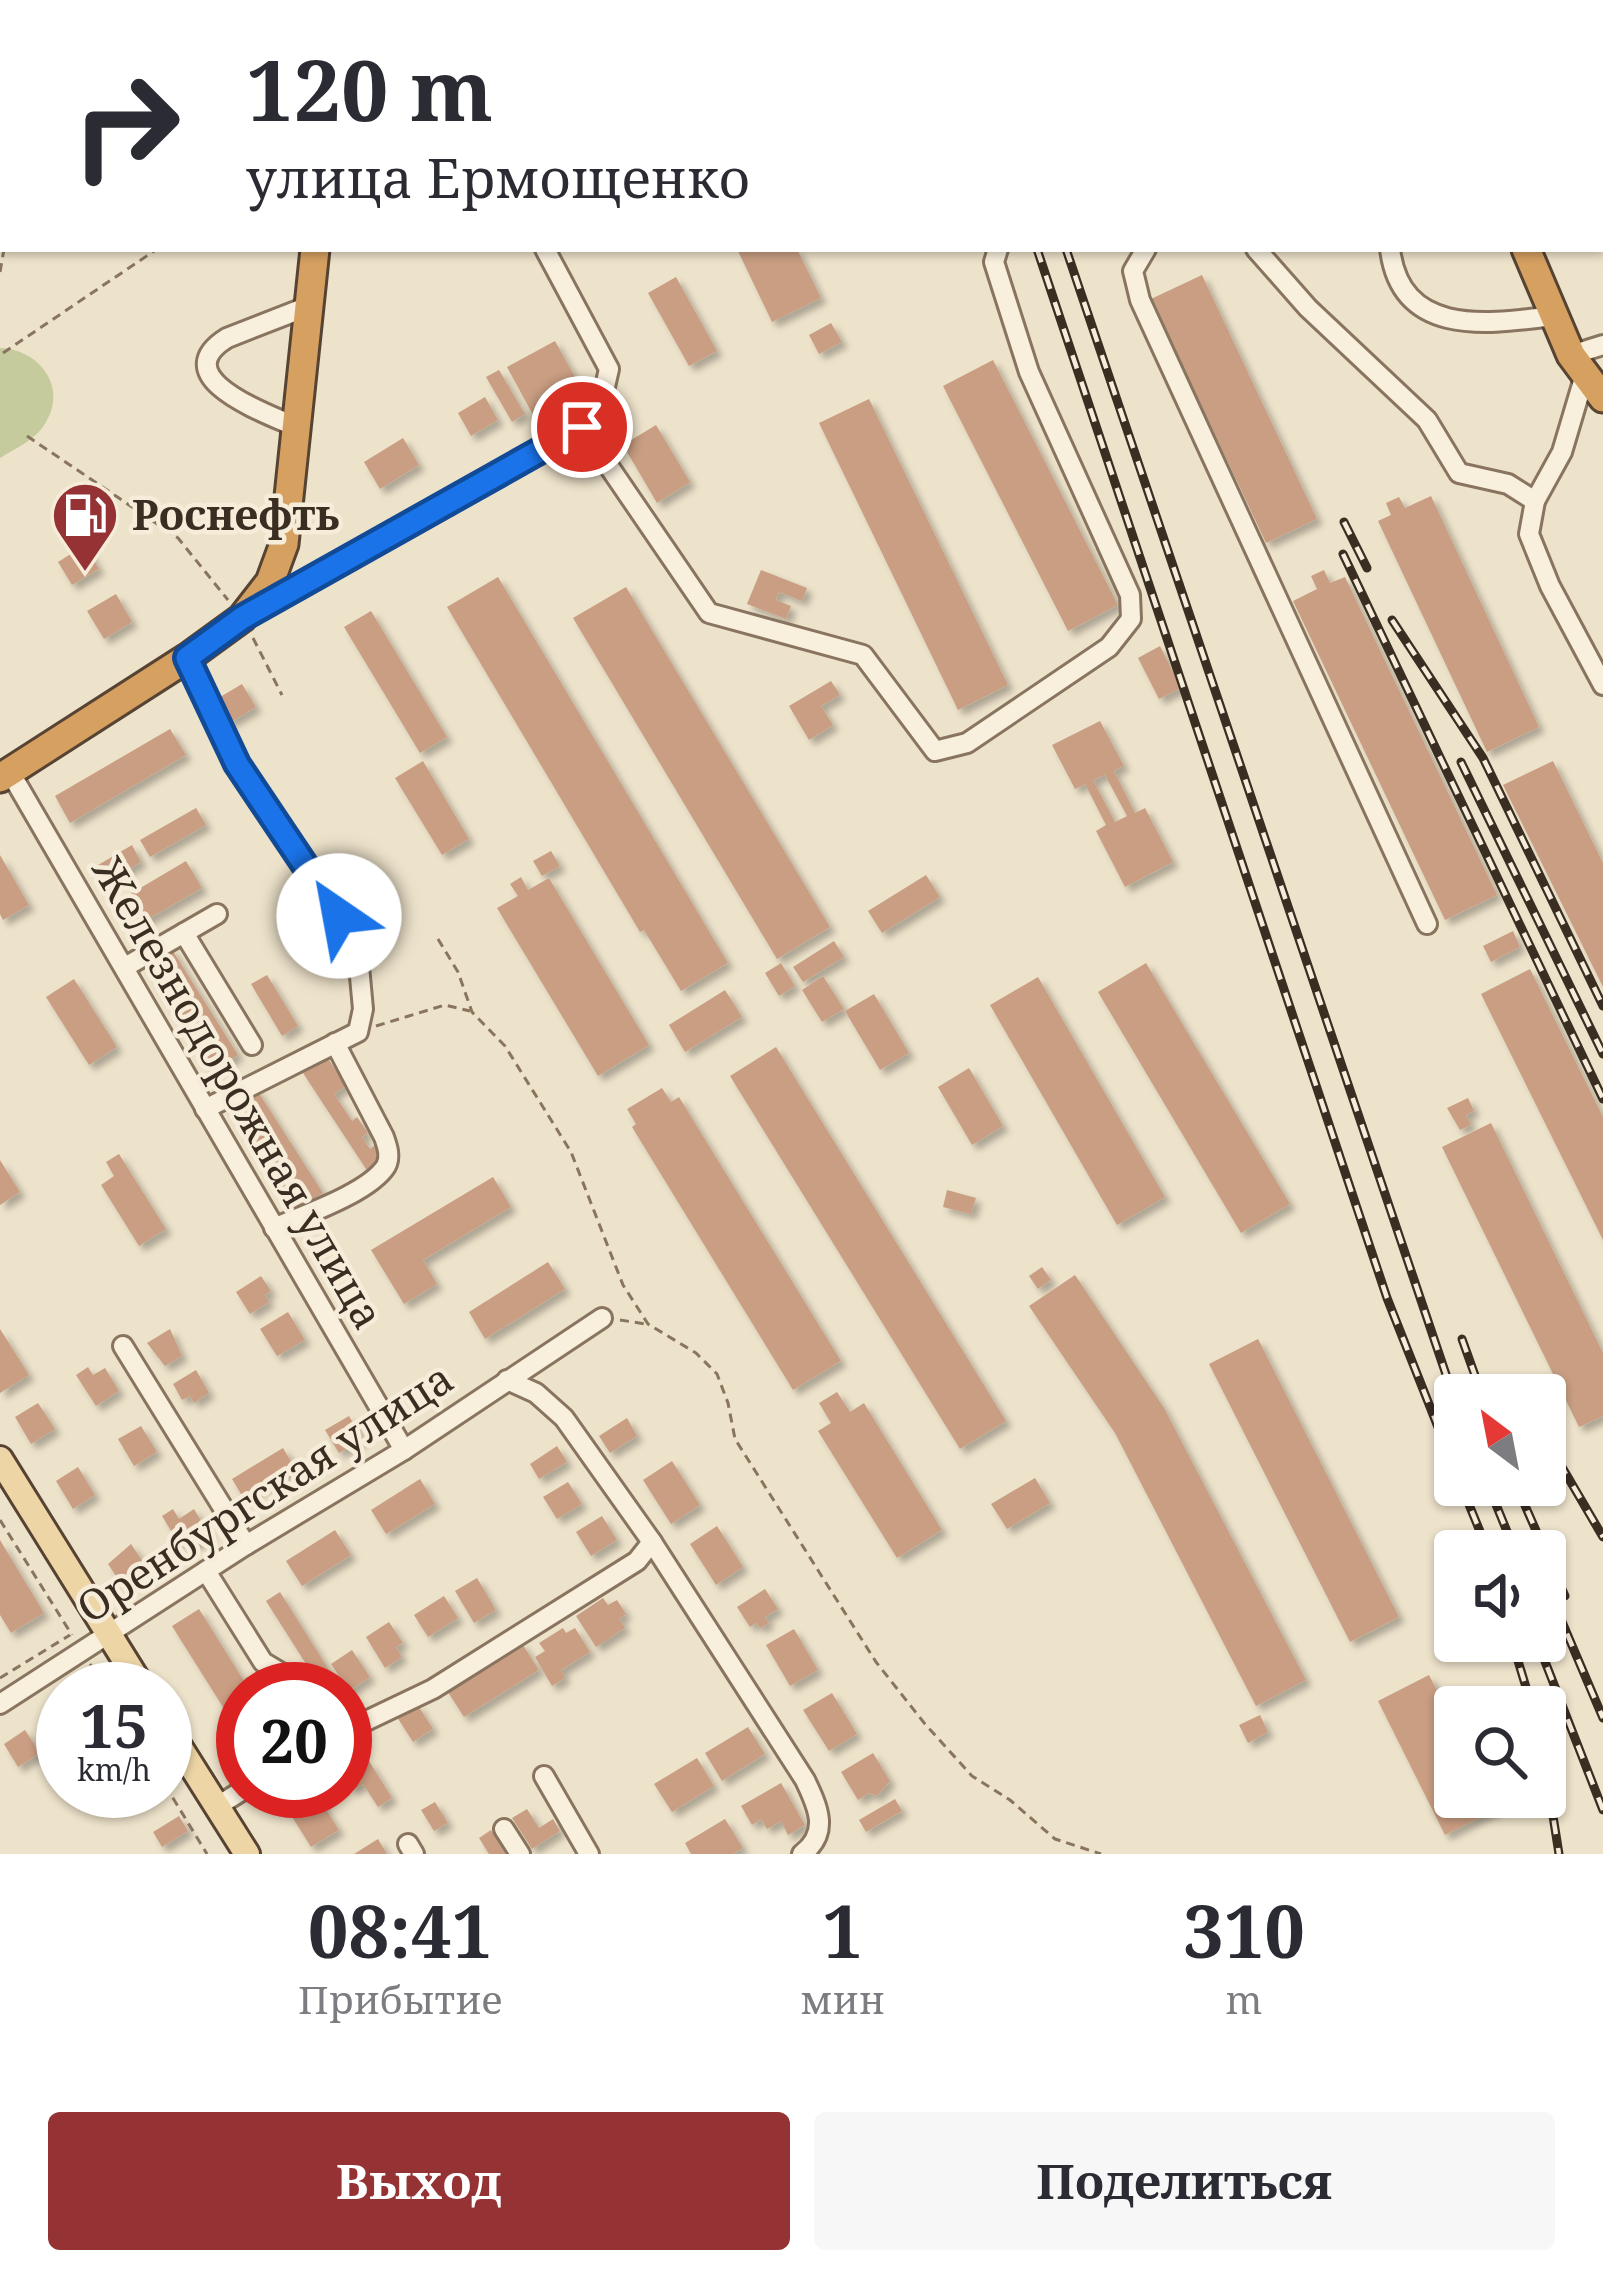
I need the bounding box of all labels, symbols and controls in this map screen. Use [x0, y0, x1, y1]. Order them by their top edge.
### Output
text: 120 m [246, 31, 493, 146]
icon: right [48, 48, 204, 204]
text: улица Ермощенко [246, 140, 750, 214]
pin [531, 376, 633, 478]
icon: arrive [549, 394, 615, 460]
fuel station icon: Роснефть [50, 480, 120, 574]
place label: Роснефть [132, 485, 340, 542]
street label: Железнодорожная улица [80, 845, 398, 1338]
position arrow [276, 853, 402, 979]
street label: Оренбургская улица [65, 1349, 463, 1635]
north arrow [1434, 1374, 1566, 1506]
map controls [1434, 1374, 1566, 1818]
button: sound [1434, 1530, 1566, 1662]
speed limit sign: 20 [216, 1662, 372, 1818]
text: 15 [80, 1684, 148, 1766]
button: search [1434, 1686, 1566, 1818]
text: km/h [77, 1749, 151, 1790]
text: 08:41 [308, 1881, 492, 1979]
text: 1 [822, 1881, 863, 1979]
text: 310 [1183, 1881, 1305, 1979]
text: Прибытие [298, 1972, 502, 2025]
text: мин [800, 1972, 885, 2025]
text: m [1226, 1972, 1262, 2025]
button: Выход [48, 2112, 790, 2250]
button: Поделиться [814, 2112, 1555, 2250]

